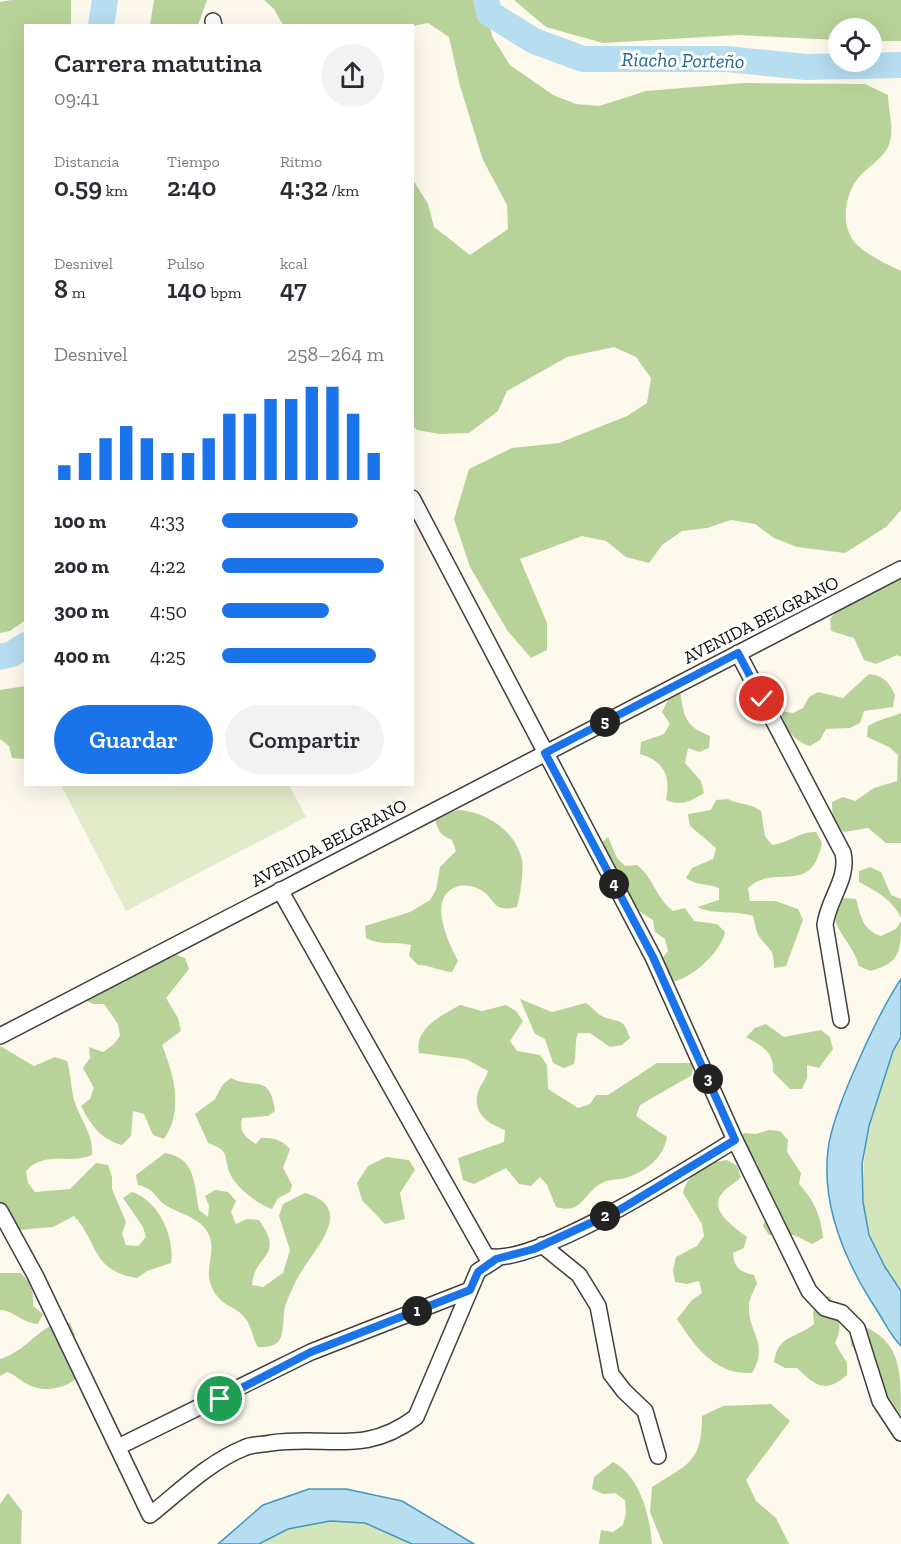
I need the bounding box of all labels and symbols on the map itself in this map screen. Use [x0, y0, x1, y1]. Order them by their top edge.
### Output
water label: Riacho Porteño [621, 47, 745, 73]
street label: AVENIDA BELGRANO [679, 571, 843, 669]
pin [736, 673, 787, 724]
pin: 5 [590, 707, 620, 737]
street label: AVENIDA BELGRANO [247, 794, 411, 892]
pin: 4 [599, 869, 629, 899]
pin: 3 [693, 1064, 723, 1094]
pin: 2 [590, 1201, 620, 1231]
pin: 1 [402, 1296, 432, 1326]
pin [194, 1373, 245, 1424]

